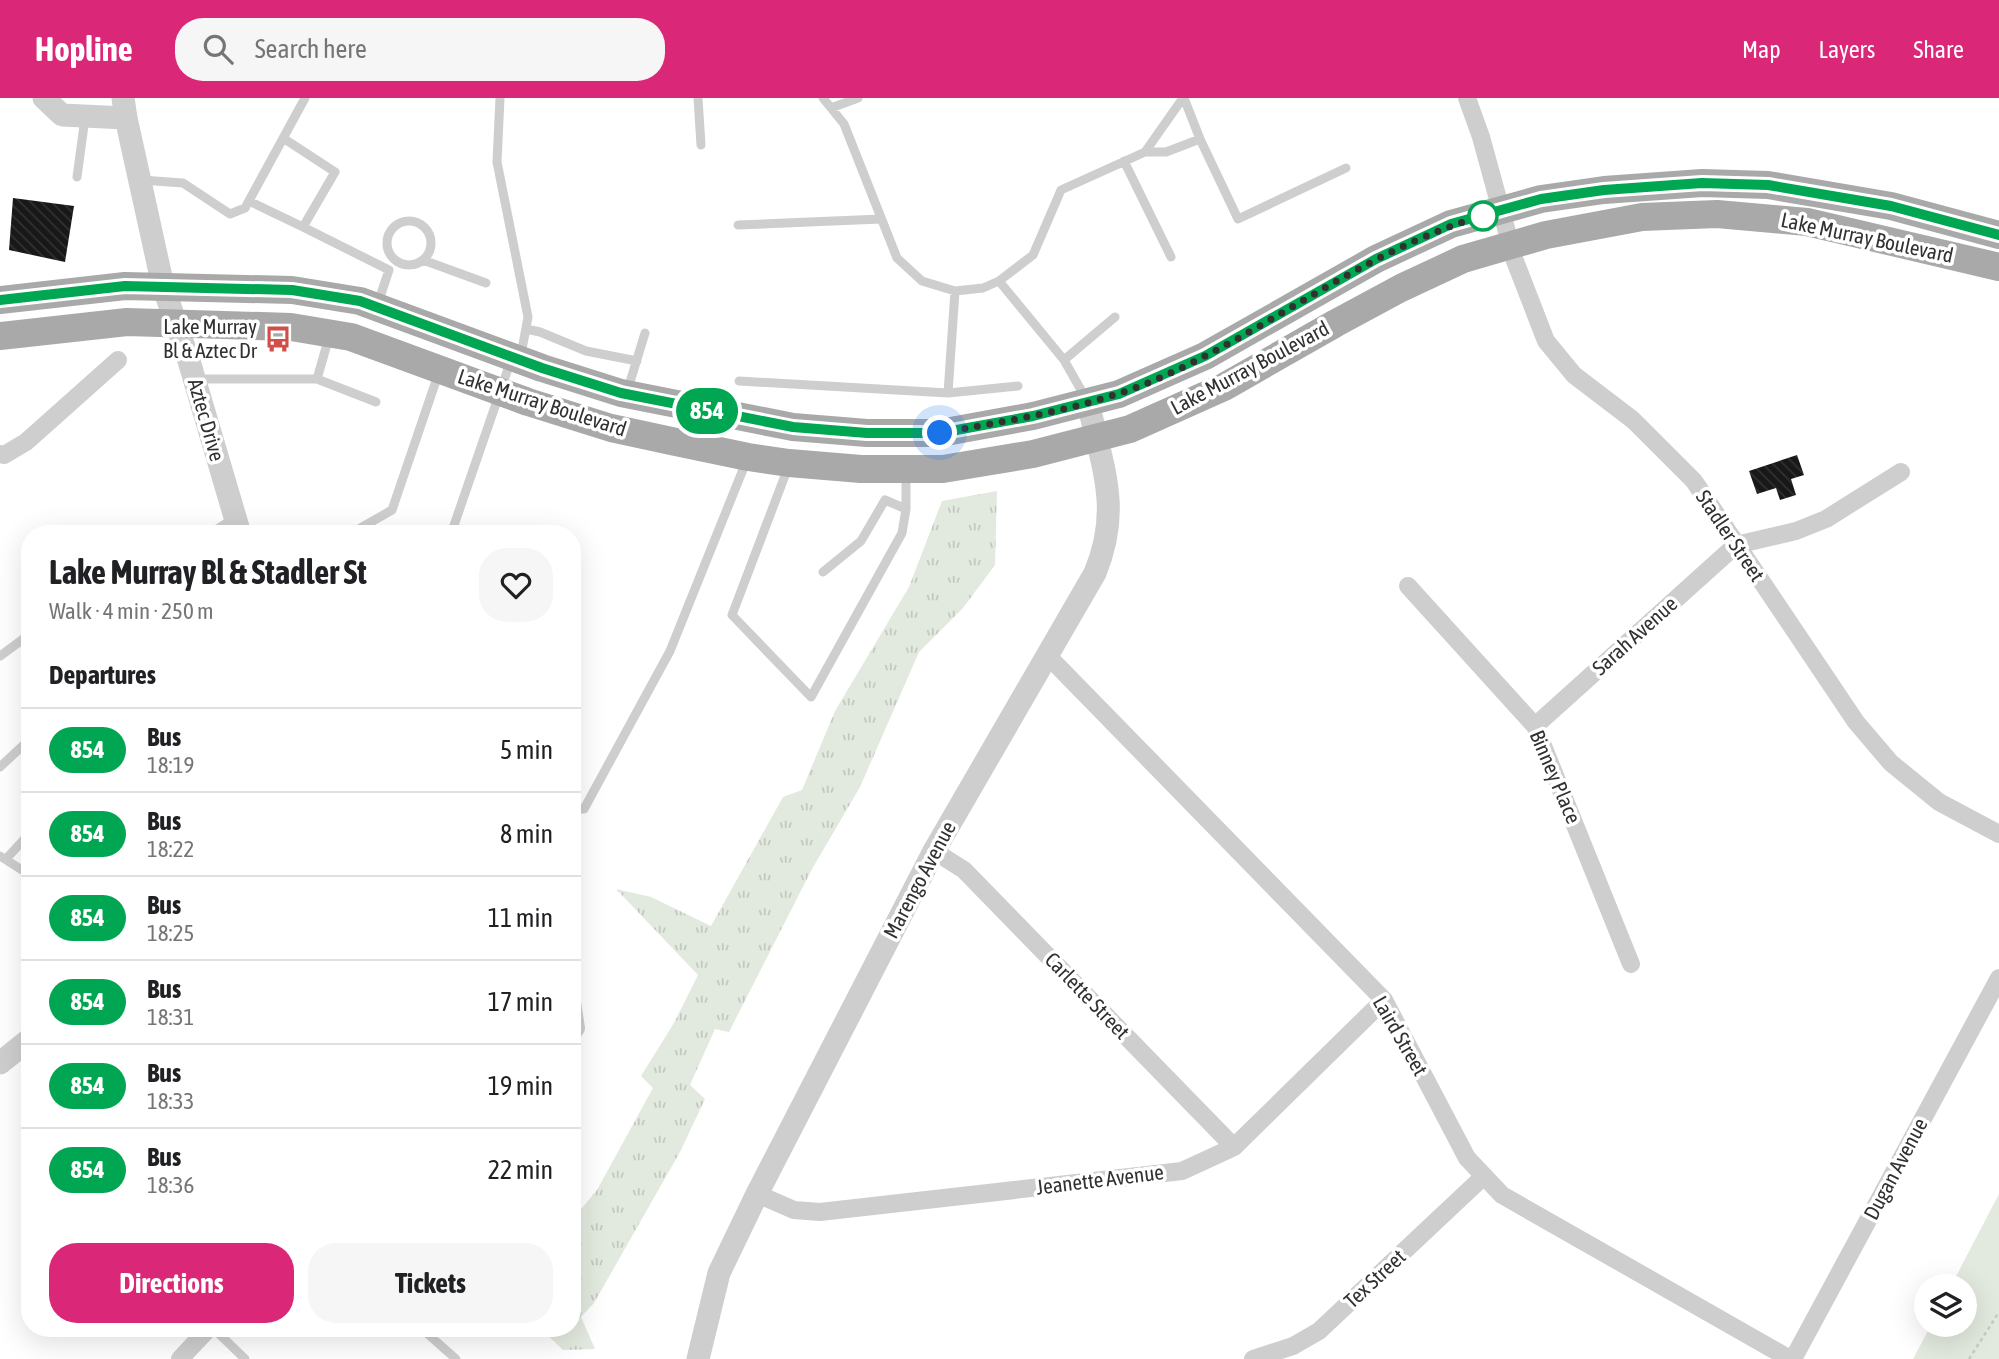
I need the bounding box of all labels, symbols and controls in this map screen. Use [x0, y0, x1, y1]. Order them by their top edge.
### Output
search box [175, 18, 665, 81]
text: Hopline [35, 30, 133, 68]
icon: search [199, 30, 237, 68]
text: Search here [255, 34, 367, 64]
text: Map [1742, 36, 1781, 63]
text: Layers [1819, 36, 1875, 63]
text: Share [1913, 36, 1964, 63]
unlabelled marker [1468, 201, 1498, 231]
street label: Lake Murray Boulevard [1779, 207, 1956, 267]
place label: Lake Murray Bl & Aztec Dr [163, 314, 258, 362]
street label: Lake Murray Boulevard [1166, 315, 1333, 419]
bus stop icon: Lake Murray Bl & Aztec Dr [263, 324, 293, 354]
street label: Lake Murray Boulevard [455, 364, 630, 441]
street label: Aztec Drive [184, 376, 230, 464]
line badge: 854 [667, 388, 747, 434]
text: 854 [690, 397, 724, 424]
your location [922, 415, 957, 450]
street label: Stadler Street [1692, 485, 1770, 586]
button: heart [479, 548, 553, 622]
text: Lake Murray Bl & Stadler St [49, 553, 367, 591]
street label: Sarah Avenue [1587, 591, 1681, 679]
text: Walk · 4 min · 250 m [49, 598, 213, 624]
text: Departures [49, 660, 156, 690]
text: Bus [147, 722, 181, 752]
street label: Binney Place [1526, 726, 1586, 827]
text: 5 min [500, 735, 553, 765]
text: 854 [71, 736, 104, 763]
text: 18:19 [147, 752, 194, 778]
text: Bus [147, 806, 181, 836]
street label: Marengo Avenue [878, 817, 960, 942]
text: 8 min [500, 819, 553, 849]
text: 854 [71, 820, 104, 847]
text: 18:22 [147, 836, 194, 862]
text: Bus [147, 890, 181, 920]
text: 11 min [488, 903, 553, 933]
text: 854 [71, 904, 104, 931]
text: 18:25 [147, 920, 194, 946]
street label: Carlette Street [1041, 947, 1135, 1043]
text: Bus [147, 974, 181, 1004]
text: 17 min [488, 987, 553, 1017]
text: 854 [71, 988, 104, 1015]
street label: Laird Street [1369, 991, 1433, 1080]
text: 18:31 [147, 1004, 194, 1030]
text: Bus [147, 1058, 181, 1088]
text: 19 min [488, 1071, 553, 1101]
text: 854 [71, 1072, 104, 1099]
text: 18:33 [147, 1088, 194, 1114]
street label: Dugan Avenue [1858, 1114, 1932, 1223]
text: Bus [147, 1142, 181, 1172]
text: 22 min [488, 1155, 553, 1185]
text: 854 [71, 1156, 104, 1183]
street label: Jeanette Avenue [1035, 1159, 1165, 1199]
text: 18:36 [147, 1172, 194, 1198]
button: Directions [49, 1243, 294, 1323]
button: Tickets [308, 1243, 553, 1323]
street label: Tex Street [1339, 1244, 1410, 1313]
map controls [1914, 1274, 1977, 1337]
button: layers [1914, 1274, 1977, 1337]

